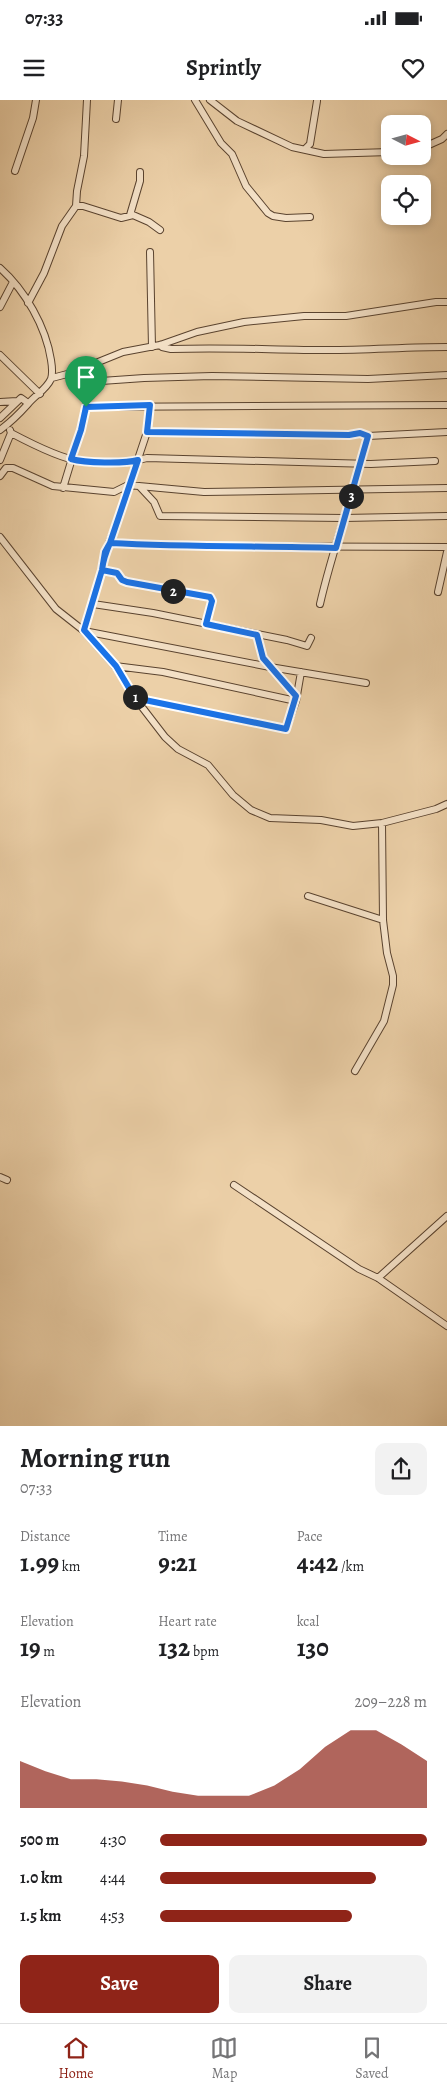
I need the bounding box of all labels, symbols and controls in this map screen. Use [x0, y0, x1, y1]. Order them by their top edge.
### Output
text: 07:33 [25, 5, 64, 31]
text: Sprintly [186, 53, 261, 83]
icon: menu [20, 54, 48, 82]
icon: heart [399, 54, 427, 82]
north arrow [381, 115, 431, 165]
map controls [381, 115, 431, 225]
button: locate [381, 175, 431, 225]
pin [65, 356, 107, 407]
icon: arrive [72, 363, 100, 391]
pin: 3 [338, 484, 364, 508]
text: 3 [348, 487, 355, 506]
pin: 2 [160, 578, 186, 604]
text: 2 [170, 582, 177, 601]
pin: 1 [122, 684, 148, 710]
text: 1 [133, 688, 138, 707]
text: Morning run [20, 1439, 170, 1477]
button: share [375, 1443, 427, 1495]
text: 07:33 [20, 1477, 52, 1499]
text: Distance [20, 1527, 70, 1546]
text: Time [158, 1527, 187, 1546]
text: Pace [297, 1527, 323, 1546]
text: 1.99 [20, 1546, 59, 1580]
text: 9:21 [158, 1546, 197, 1580]
text: 4:42 [297, 1546, 338, 1580]
text: km [59, 1557, 80, 1576]
text: /km [338, 1557, 364, 1576]
text: Elevation [20, 1612, 74, 1631]
text: Heart rate [158, 1612, 217, 1631]
text: kcal [297, 1612, 319, 1631]
text: 19 [20, 1631, 41, 1665]
text: 132 [158, 1631, 190, 1665]
text: 130 [297, 1631, 329, 1665]
text: m [41, 1642, 55, 1661]
text: bpm [190, 1642, 219, 1661]
text: Elevation [20, 1691, 81, 1713]
text: 209–228 m [354, 1691, 427, 1713]
text: 500 m [20, 1829, 59, 1851]
text: 4:30 [100, 1829, 126, 1851]
text: 1.0 km [20, 1867, 63, 1889]
text: 4:44 [100, 1867, 126, 1889]
text: 1.5 km [20, 1905, 61, 1927]
text: 4:53 [100, 1905, 125, 1927]
button: Save [20, 1955, 219, 2013]
button: Share [229, 1955, 427, 2013]
tab: Home [58, 2034, 94, 2083]
tab: Map [210, 2034, 238, 2083]
tab: Saved [355, 2034, 389, 2083]

